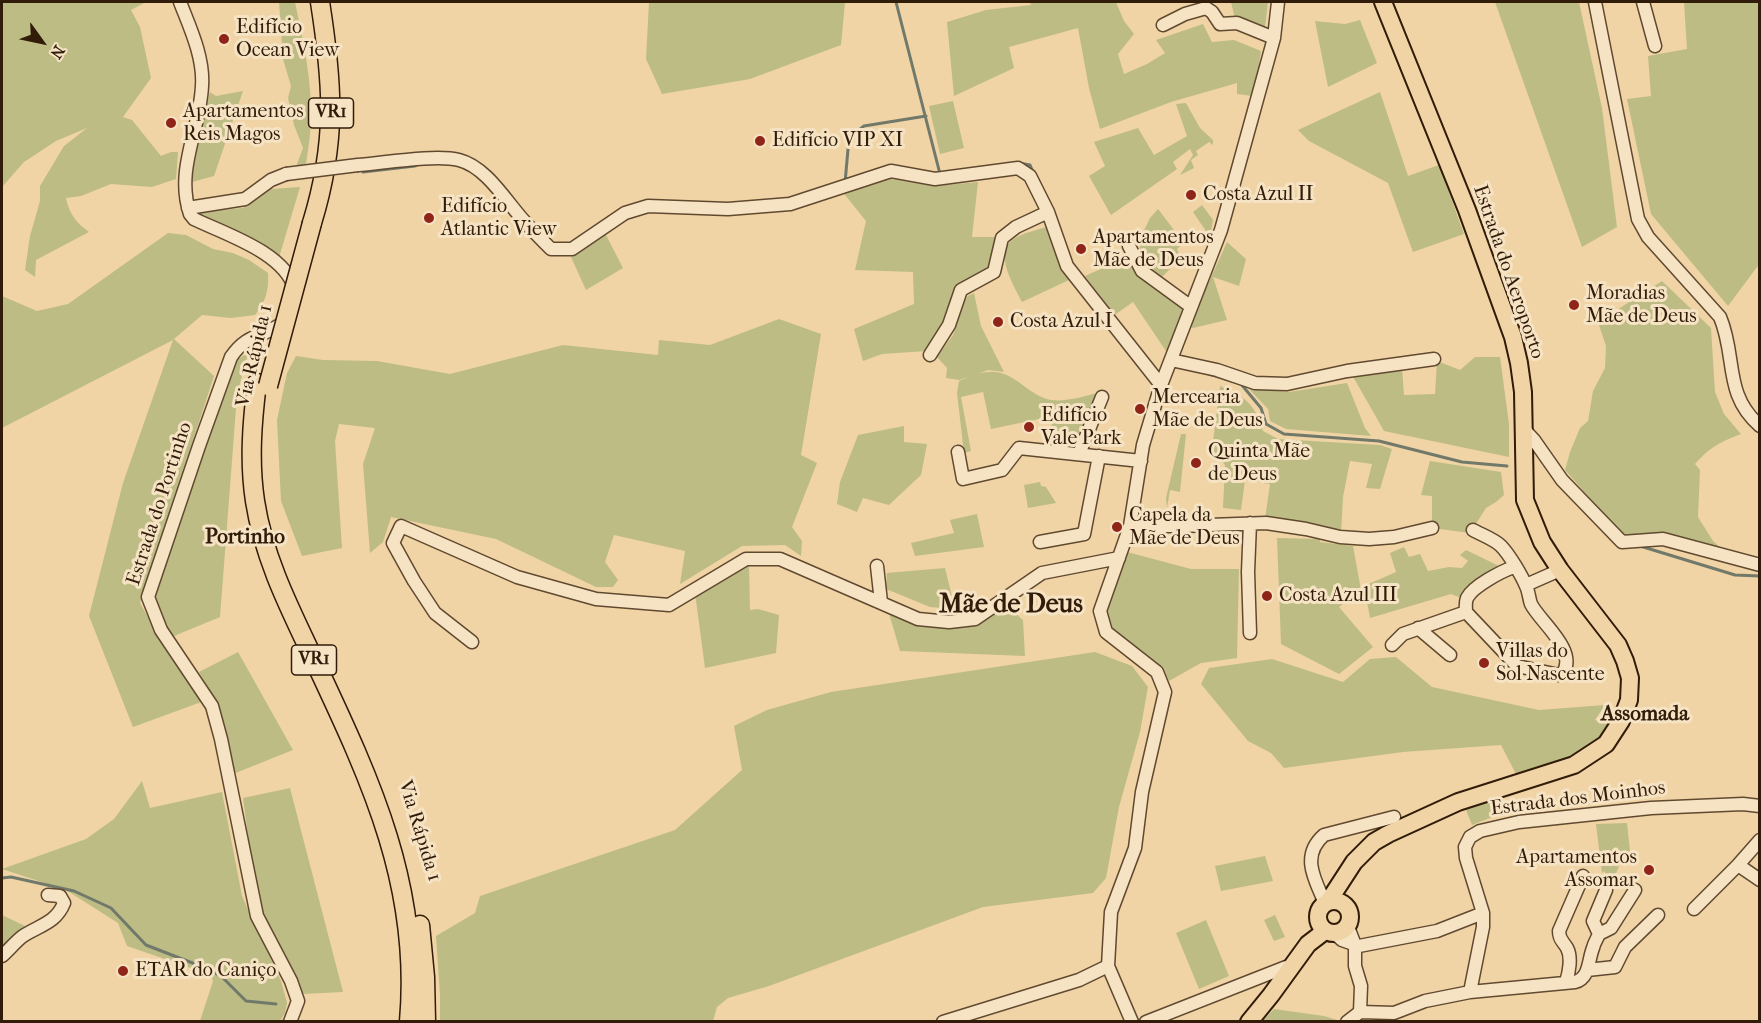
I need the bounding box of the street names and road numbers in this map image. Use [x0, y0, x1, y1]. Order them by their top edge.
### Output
road number: VR1 [308, 98, 354, 128]
street label: Estrada do Aeroporto [1467, 182, 1549, 362]
street label: Via Rápida 1 [232, 302, 278, 410]
street label: Estrada do Portinho [122, 419, 198, 589]
road number: VR1 [292, 645, 336, 675]
street label: Estrada dos Moinhos [1489, 776, 1667, 822]
street label: Via Rápida 1 [392, 777, 446, 885]

